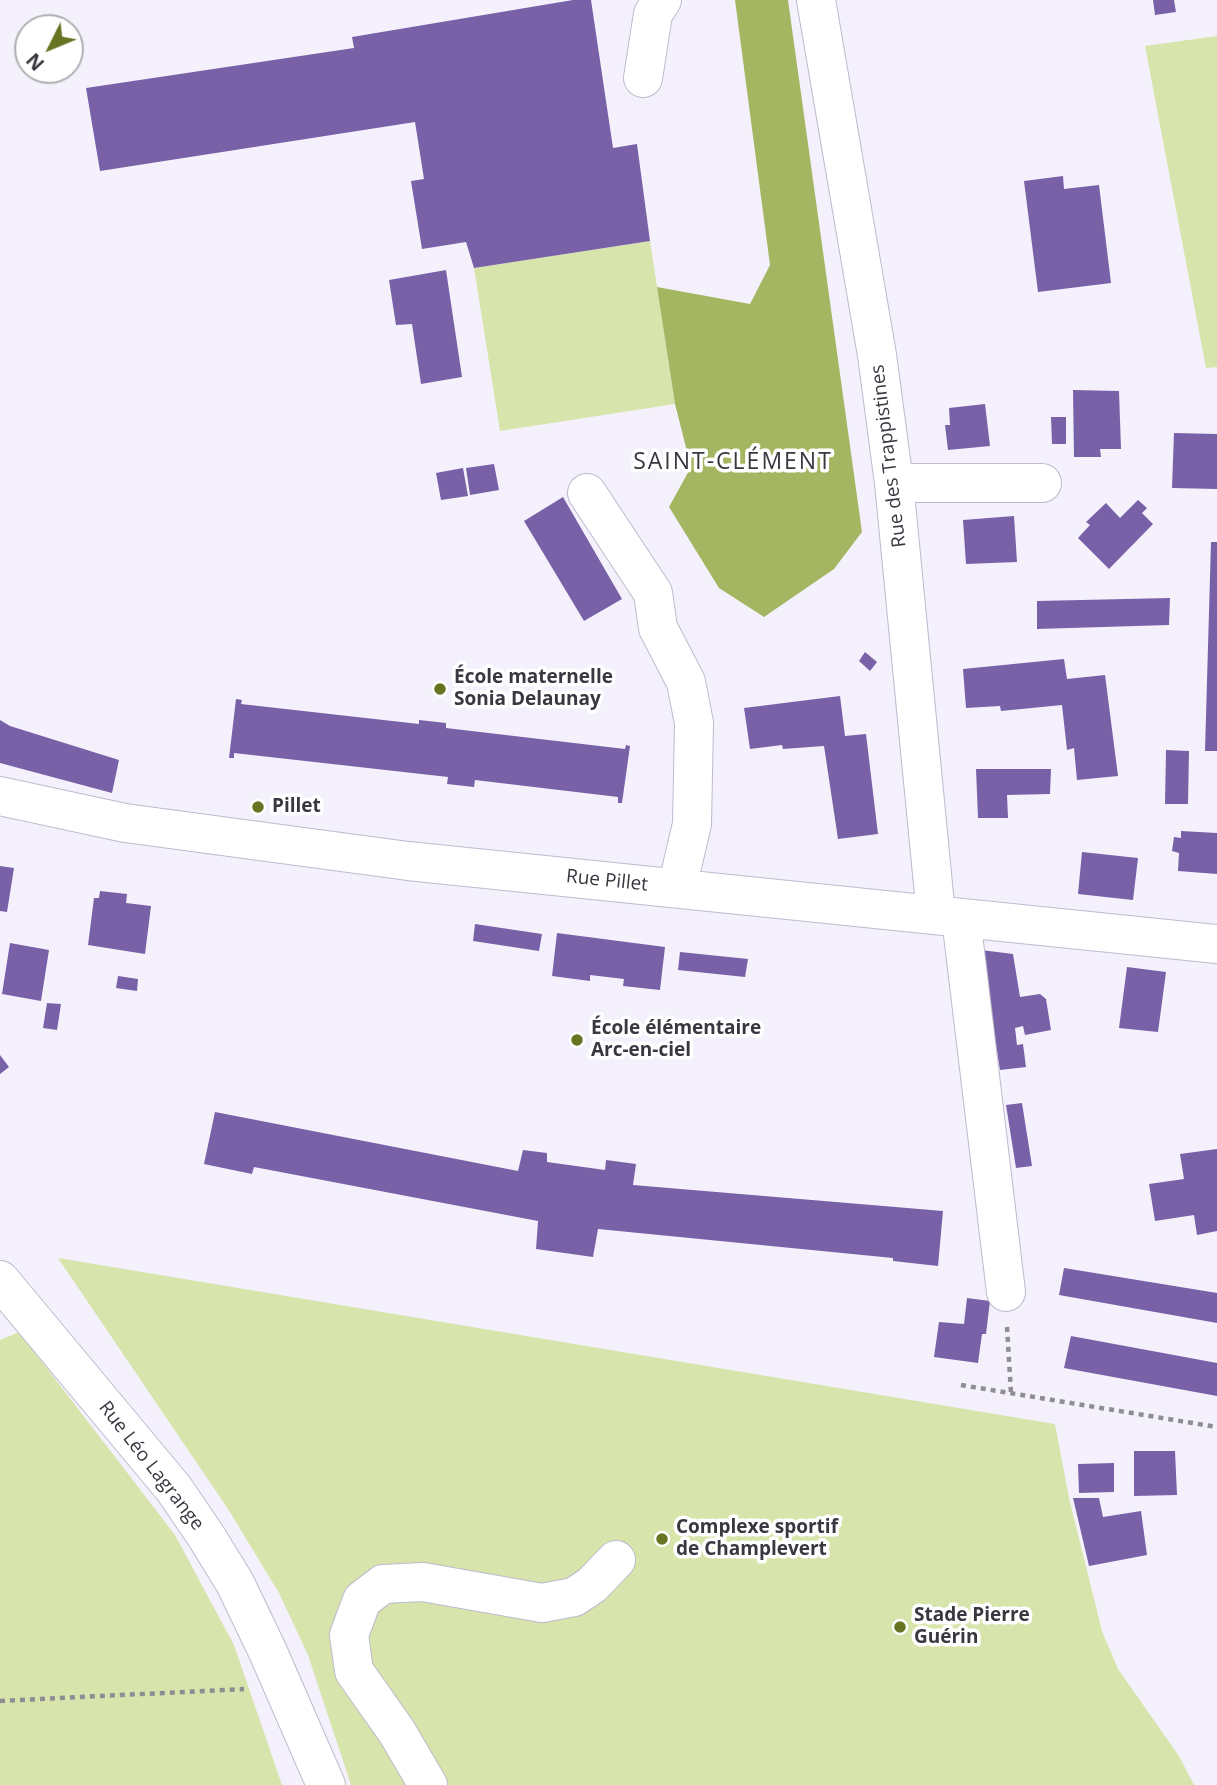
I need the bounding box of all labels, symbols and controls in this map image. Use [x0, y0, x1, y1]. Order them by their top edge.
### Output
north arrow [14, 14, 84, 84]
text: N [20, 47, 50, 76]
street label: Rue des Trappistines [866, 363, 912, 549]
district label: SAINT-CLÉMENT [635, 448, 831, 476]
place label: École maternelle Sonia Delaunay [454, 667, 613, 711]
marker: École maternelle Sonia Delaunay [432, 681, 448, 697]
place label: Pillet [272, 796, 321, 818]
marker: Pillet [250, 799, 266, 815]
street label: Rue Pillet [565, 865, 649, 897]
place label: École élémentaire Arc-en-ciel [591, 1018, 761, 1062]
marker: École élémentaire Arc-en-ciel [569, 1032, 585, 1048]
street label: Rue Léo Lagrange [93, 1397, 209, 1535]
place label: Complexe sportif de Champlevert [676, 1517, 838, 1561]
marker: Complexe sportif de Champlevert [654, 1531, 670, 1547]
place label: Stade Pierre Guérin [914, 1605, 1030, 1649]
marker: Stade Pierre Guérin [892, 1619, 908, 1635]

